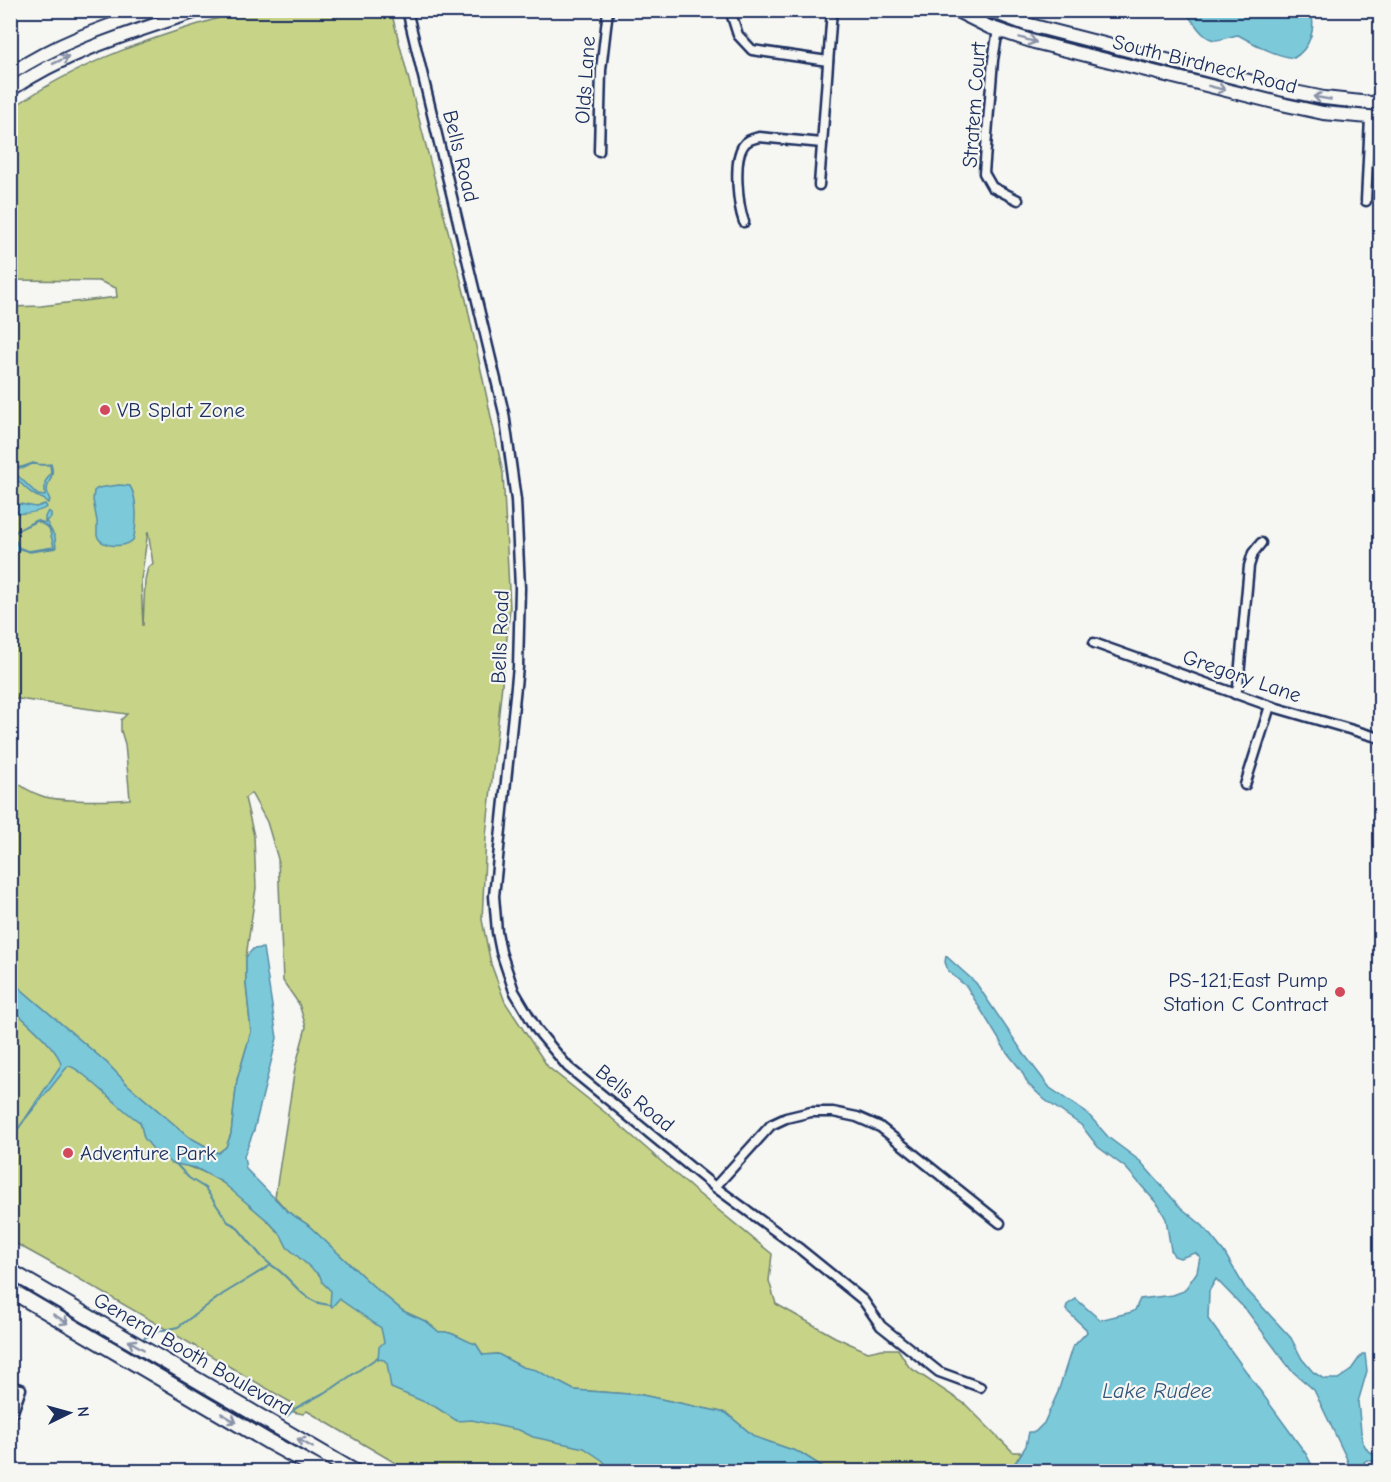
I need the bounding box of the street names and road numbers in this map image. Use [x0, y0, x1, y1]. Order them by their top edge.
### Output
street label: South Birdneck Road [1110, 29, 1300, 99]
street label: Olds Lane [570, 35, 600, 125]
street label: Stratem Court [958, 40, 990, 169]
street label: Bells Road [438, 108, 484, 204]
street label: Bells Road [486, 590, 514, 684]
street label: Gregory Lane [1180, 645, 1304, 707]
street label: Bells Road [591, 1059, 679, 1137]
street label: General Booth Boulevard [89, 1287, 297, 1421]

